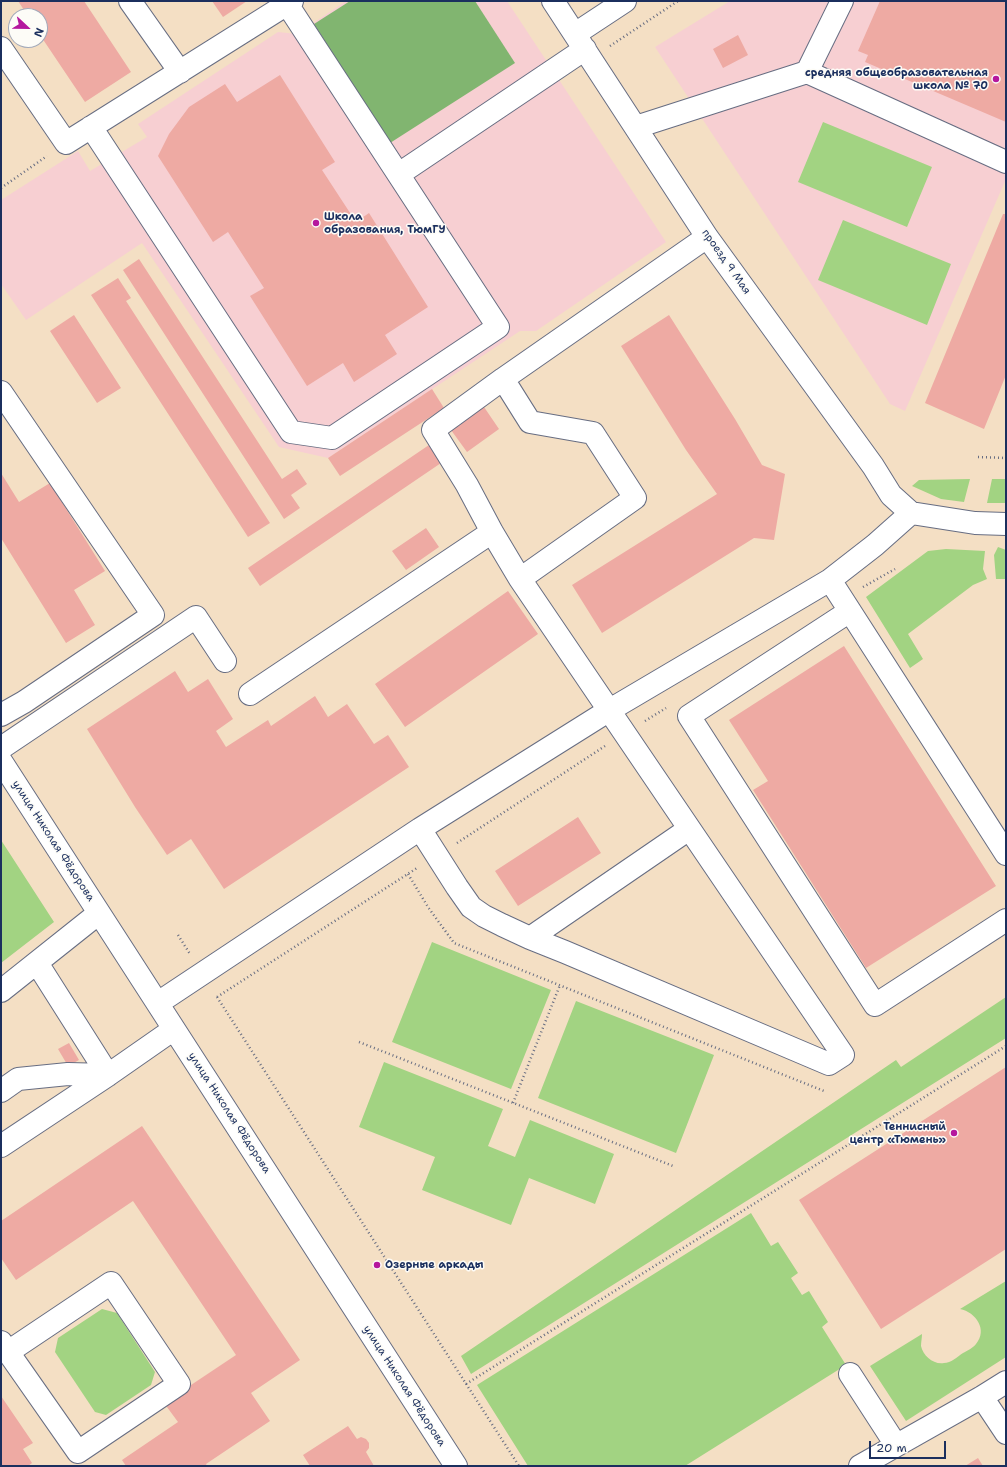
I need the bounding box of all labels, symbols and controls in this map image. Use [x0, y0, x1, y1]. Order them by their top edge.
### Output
north arrow [8, 8, 48, 48]
text: N [30, 25, 47, 39]
place label: средняя общеобразовательная школа № 70 [805, 66, 988, 92]
marker: средняя общеобразовательная школа № 70 [991, 74, 1001, 84]
place label: Школа образования, ТюмГУ [324, 210, 446, 236]
marker: Школа образования, ТюмГУ [311, 218, 321, 228]
street label: проезд 9 Мая [699, 227, 753, 297]
street label: улица Николая Фёдорова [9, 778, 97, 904]
street label: улица Николая Фёдорова [185, 1050, 273, 1176]
place label: Теннисный центр «Тюмень» [849, 1120, 946, 1146]
marker: Теннисный центр «Тюмень» [949, 1128, 959, 1138]
place label: Озерные аркады [385, 1258, 483, 1272]
marker: Озерные аркады [372, 1260, 382, 1270]
street label: улица Николая Фёдорова [360, 1323, 448, 1449]
scale bar [871, 1433, 948, 1459]
text: 20 m [876, 1440, 907, 1456]

